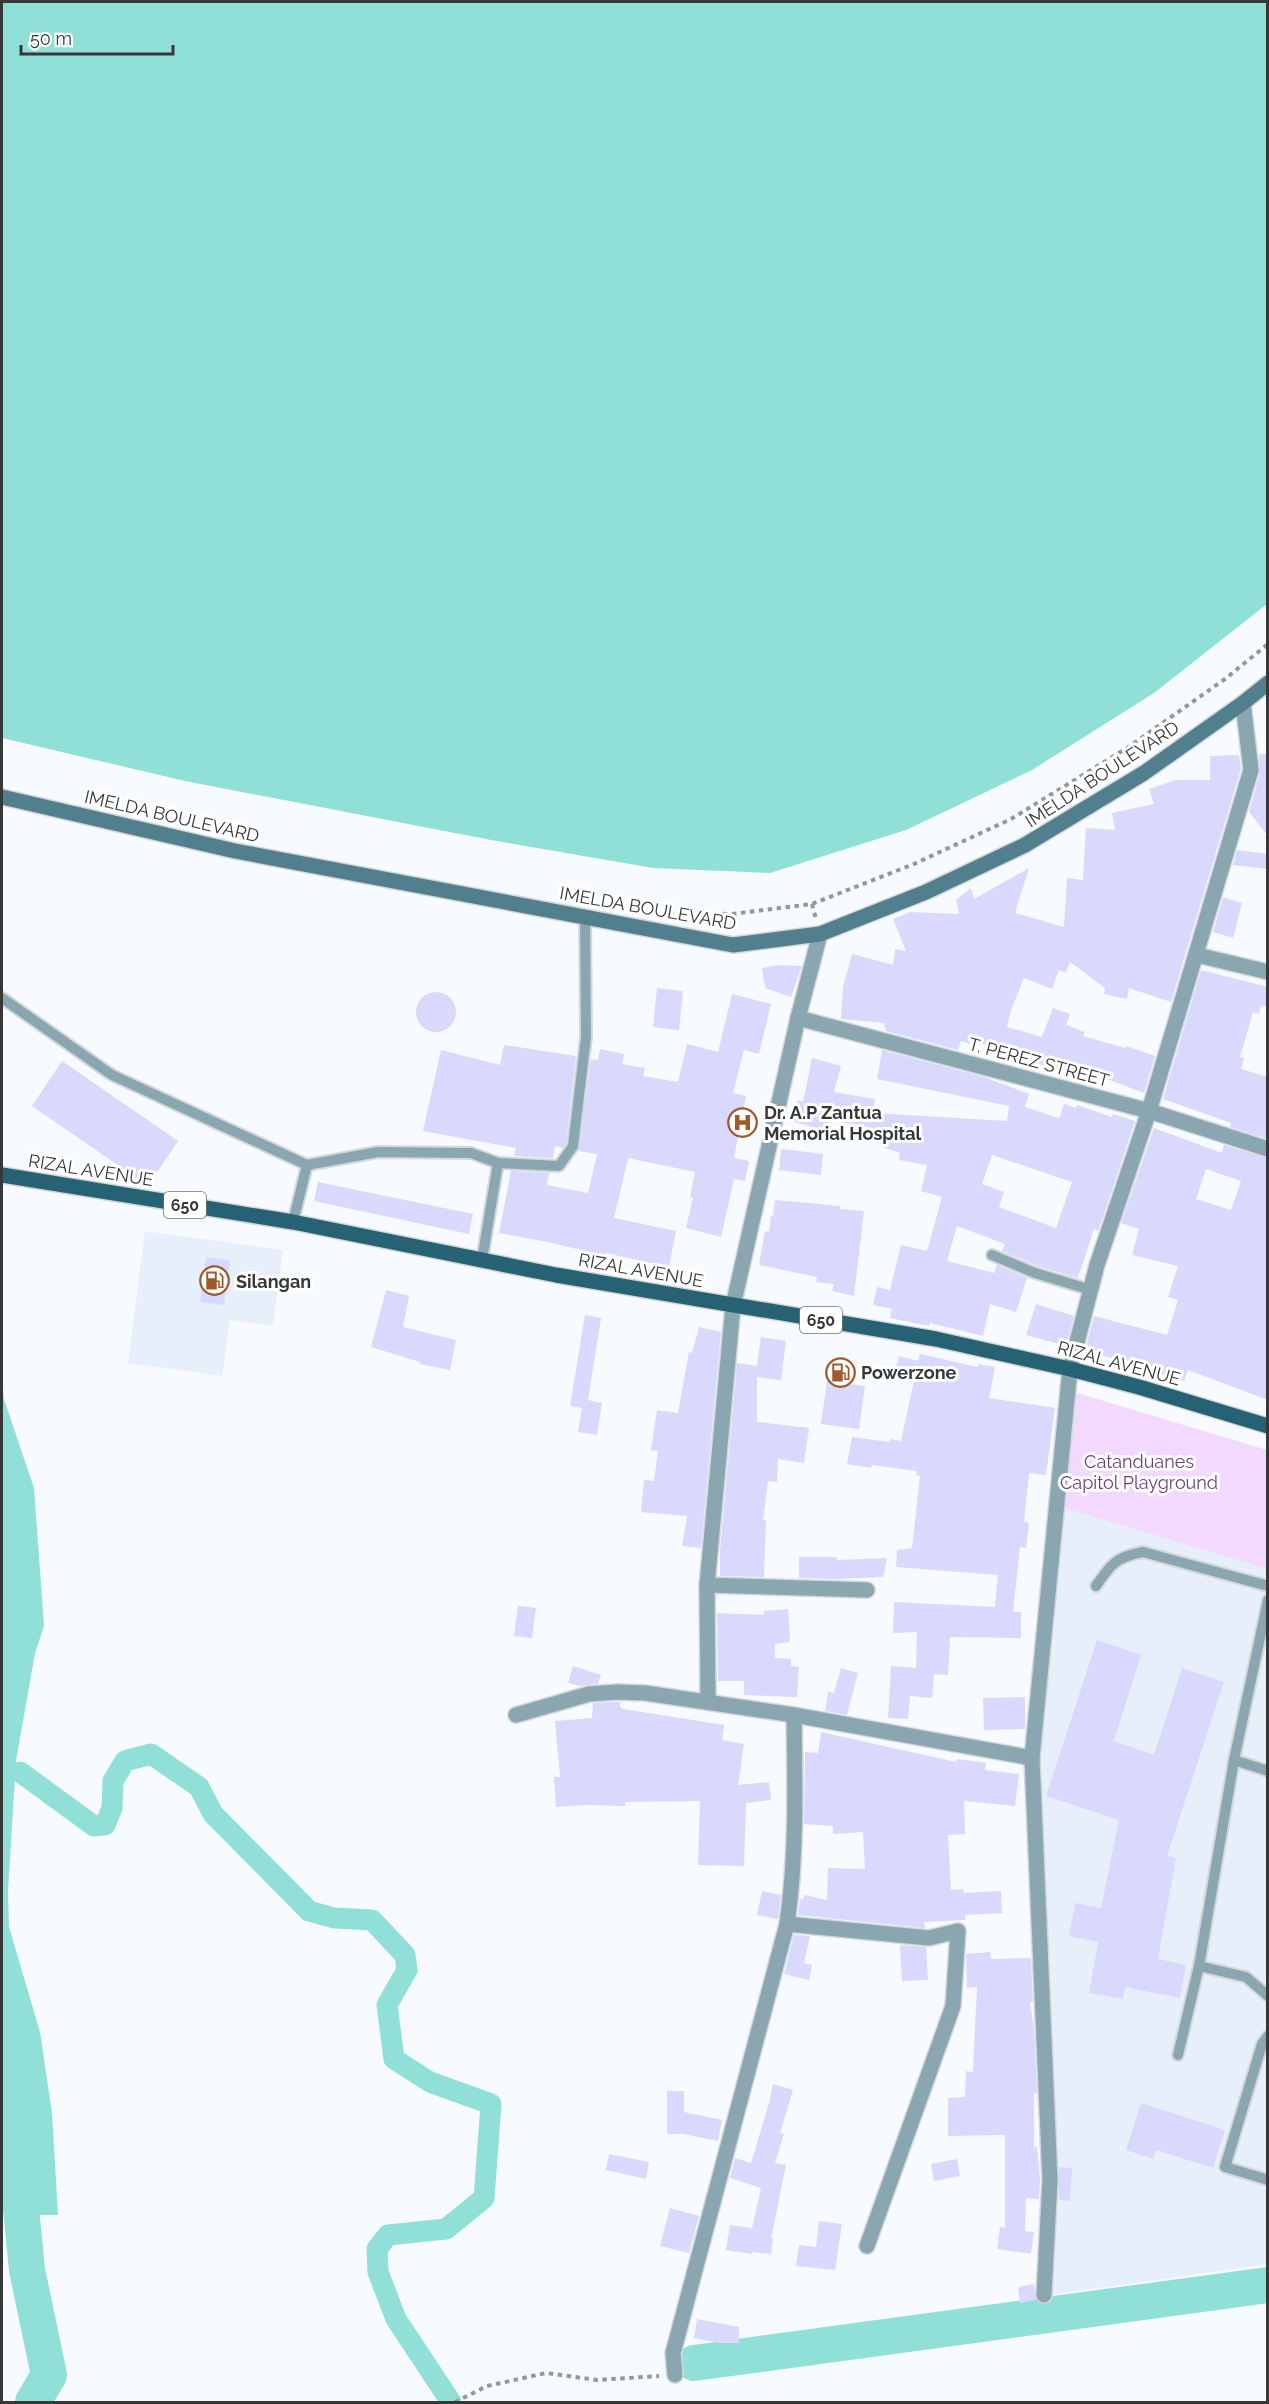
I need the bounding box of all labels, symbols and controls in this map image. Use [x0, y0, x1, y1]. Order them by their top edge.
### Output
scale bar [21, 18, 172, 56]
text: 50 m [30, 28, 72, 49]
street label: IMELDA BOULEVARD [1021, 716, 1183, 832]
street label: IMELDA BOULEVARD [83, 786, 262, 846]
street label: IMELDA BOULEVARD [558, 882, 738, 934]
street label: T. PEREZ STREET [966, 1033, 1112, 1091]
place label: Dr. A.P Zantua Memorial Hospital [764, 1102, 922, 1144]
hospital icon: Dr. A.P Zantua Memorial Hospital [727, 1106, 759, 1138]
street label: RIZAL AVENUE [27, 1150, 155, 1190]
road number: 650 [164, 1192, 206, 1218]
street label: RIZAL AVENUE [577, 1249, 705, 1291]
fuel station icon: Silangan [199, 1265, 231, 1297]
place label: Silangan [236, 1271, 311, 1292]
road number: 650 [800, 1307, 842, 1333]
street label: RIZAL AVENUE [1055, 1336, 1183, 1390]
fuel station icon: Powerzone [824, 1356, 856, 1388]
place label: Powerzone [861, 1362, 957, 1383]
park label: Catanduanes Capitol Playground [1060, 1451, 1218, 1493]

